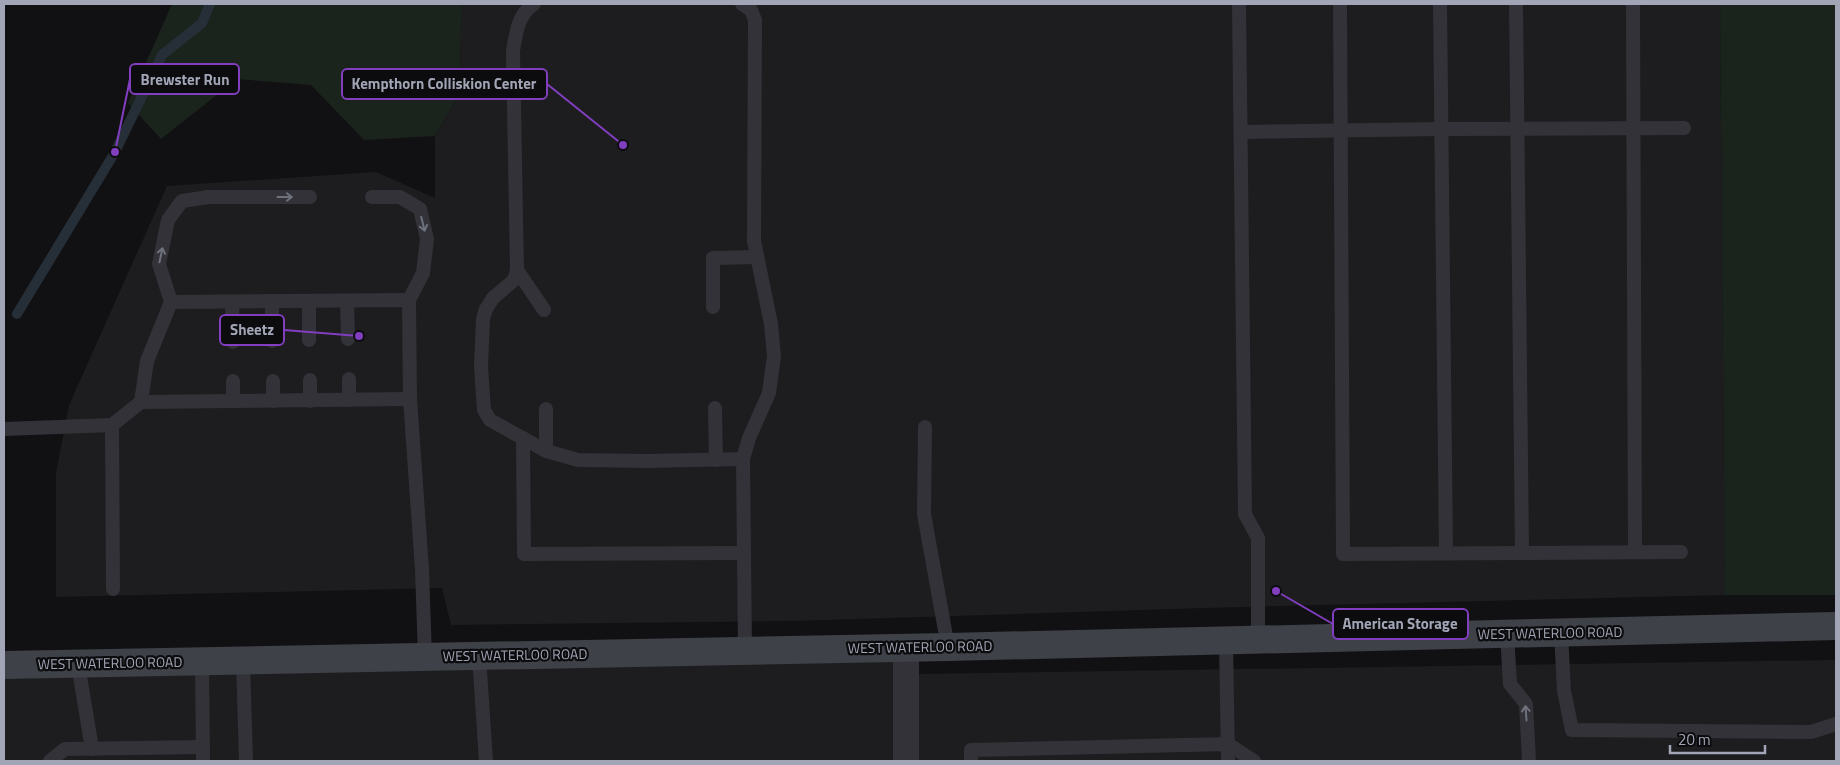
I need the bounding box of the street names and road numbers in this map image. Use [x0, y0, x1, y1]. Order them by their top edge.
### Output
street label: WEST WATERLOO ROAD [1477, 621, 1623, 644]
street label: WEST WATERLOO ROAD [847, 635, 993, 658]
street label: WEST WATERLOO ROAD [442, 643, 588, 666]
street label: WEST WATERLOO ROAD [37, 651, 183, 674]

